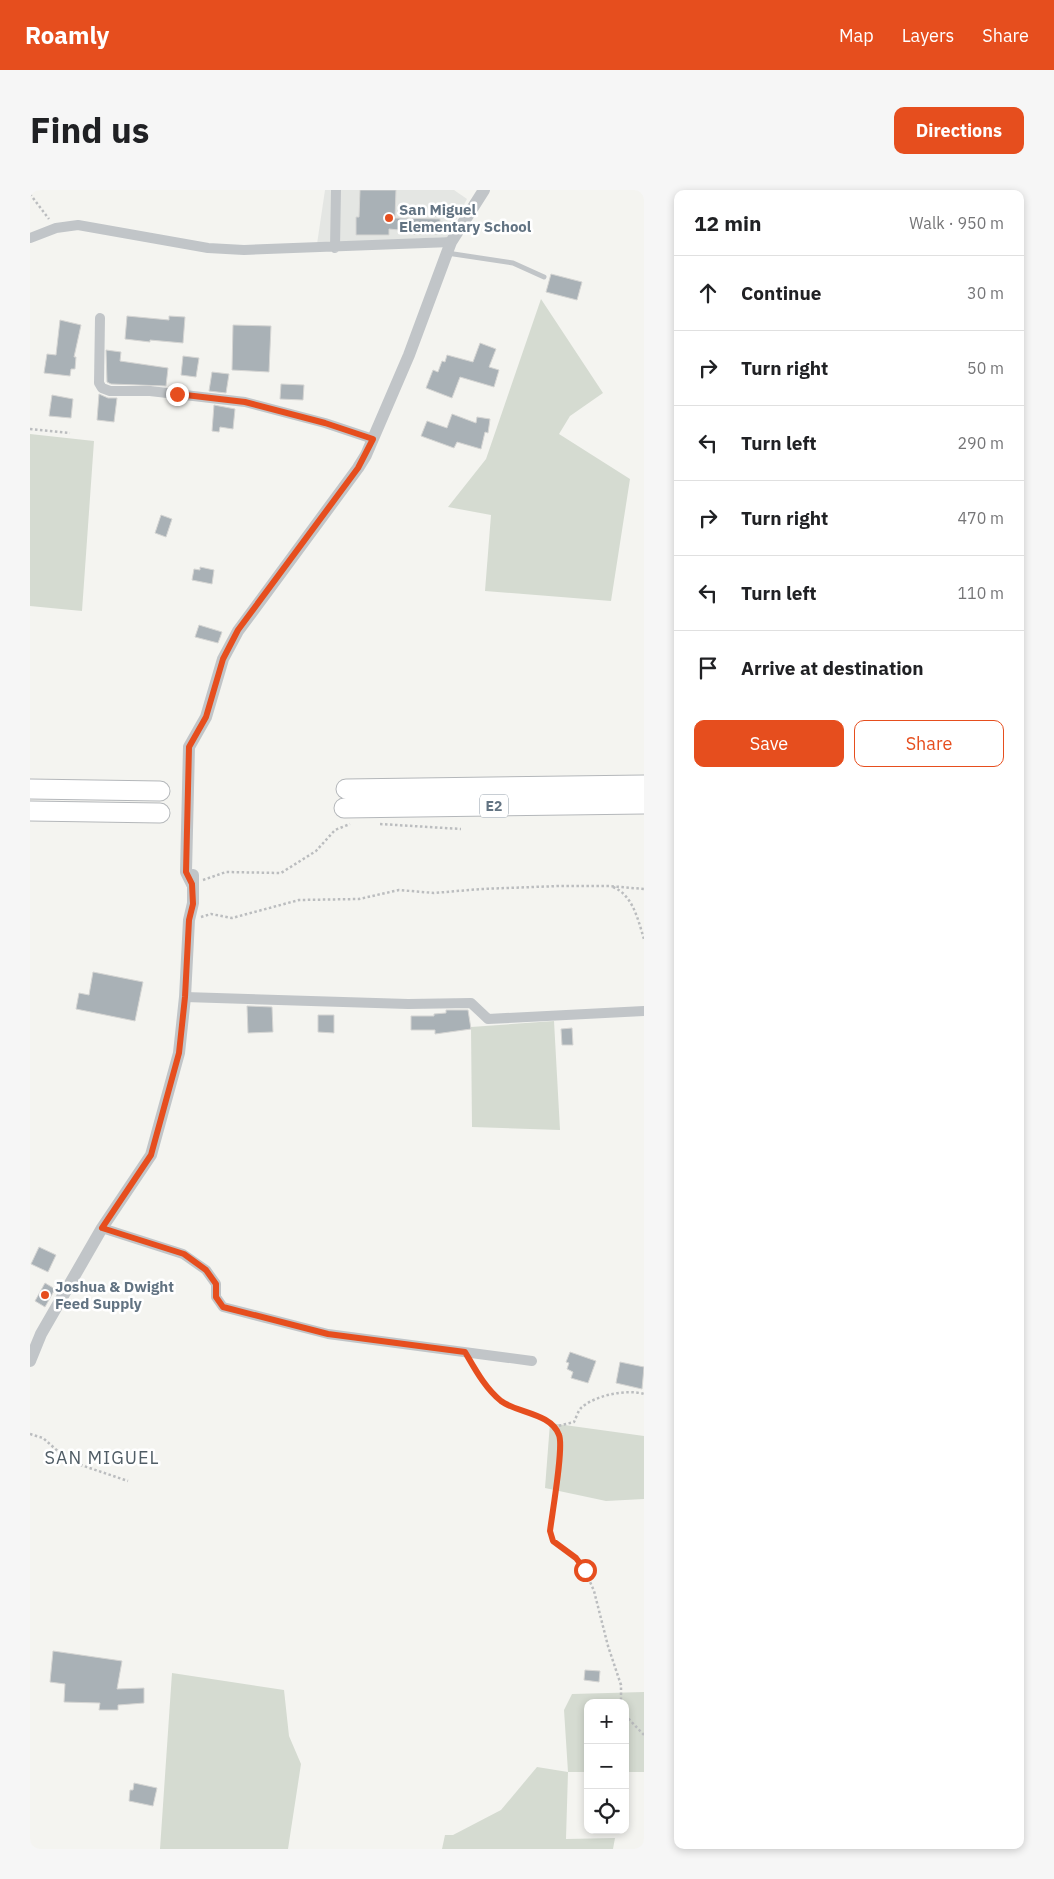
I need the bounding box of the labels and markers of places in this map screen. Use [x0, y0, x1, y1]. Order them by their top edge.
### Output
place label: San Miguel Elementary School [399, 200, 532, 236]
marker: San Miguel Elementary School [383, 212, 395, 224]
place label: Joshua & Dwight Feed Supply [55, 1277, 174, 1313]
marker: Joshua & Dwight Feed Supply [39, 1289, 51, 1301]

